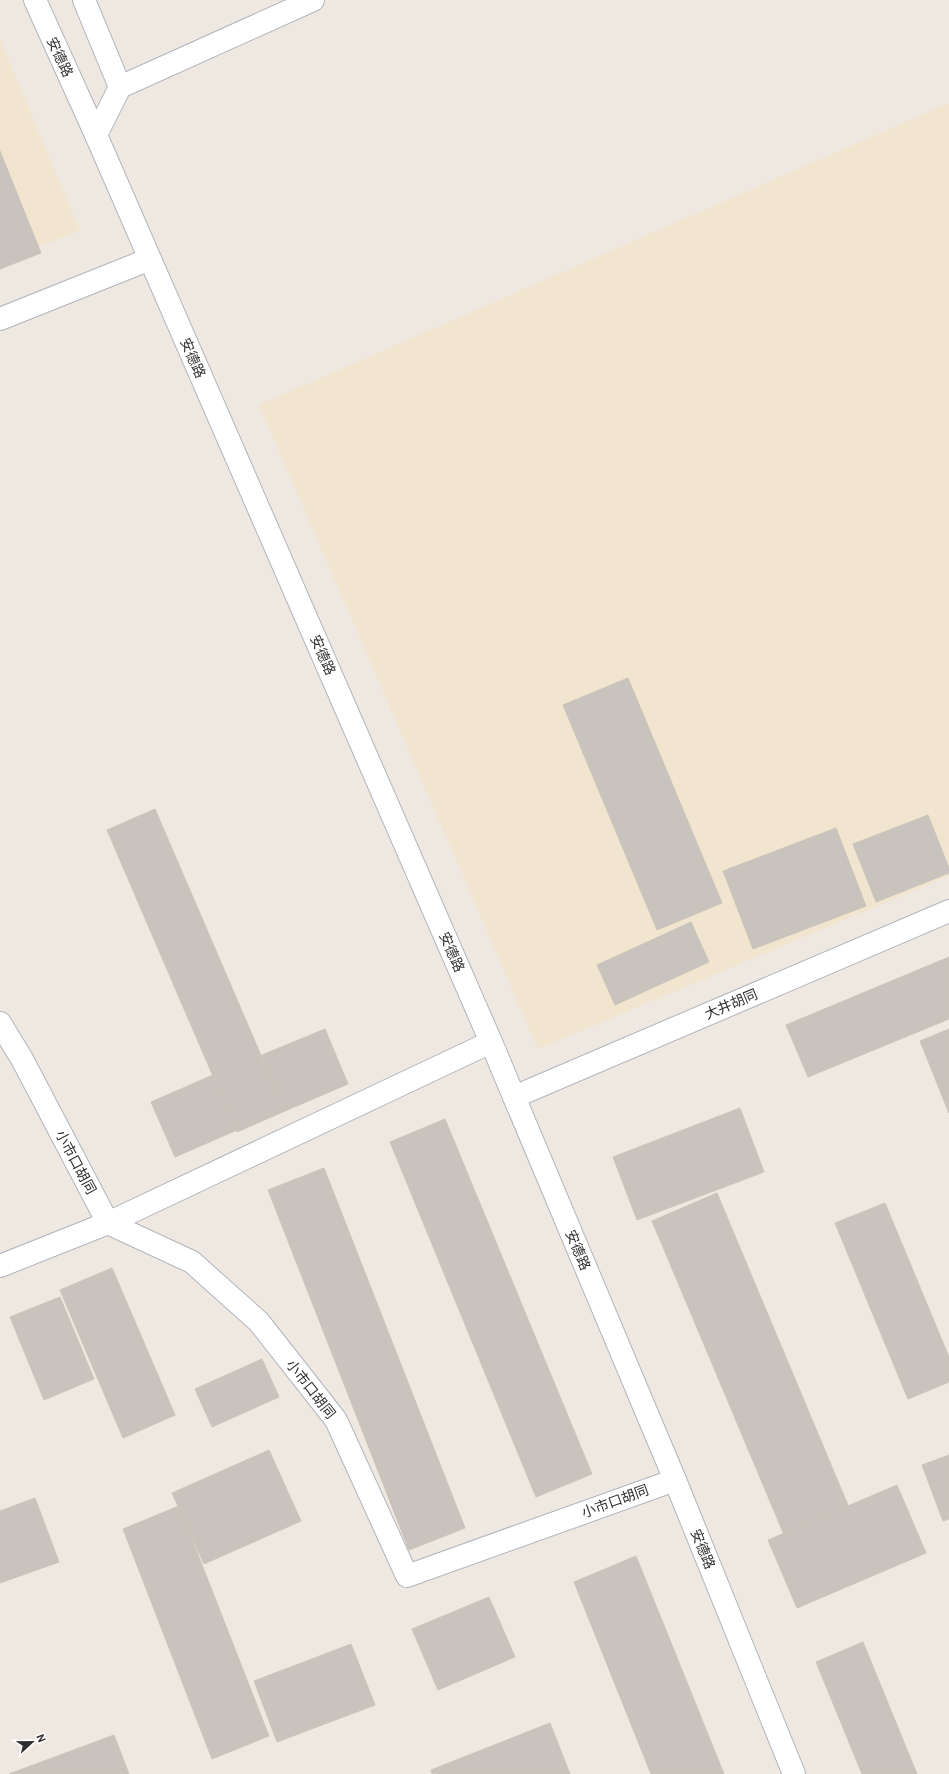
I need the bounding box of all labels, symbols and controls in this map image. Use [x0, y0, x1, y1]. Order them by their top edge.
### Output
street label: 安德路 [42, 35, 76, 80]
street label: 安德路 [175, 336, 209, 381]
street label: 安德路 [305, 633, 339, 678]
street label: 安德路 [434, 930, 468, 975]
street label: 大井胡同 [702, 986, 761, 1024]
street label: 小市口胡同 [51, 1128, 99, 1198]
street label: 安德路 [561, 1228, 594, 1273]
street label: 小市口胡同 [282, 1357, 338, 1423]
street label: 小市口胡同 [580, 1482, 651, 1522]
street label: 安德路 [686, 1527, 718, 1572]
north arrow [12, 1722, 52, 1762]
text: N [32, 1732, 48, 1745]

